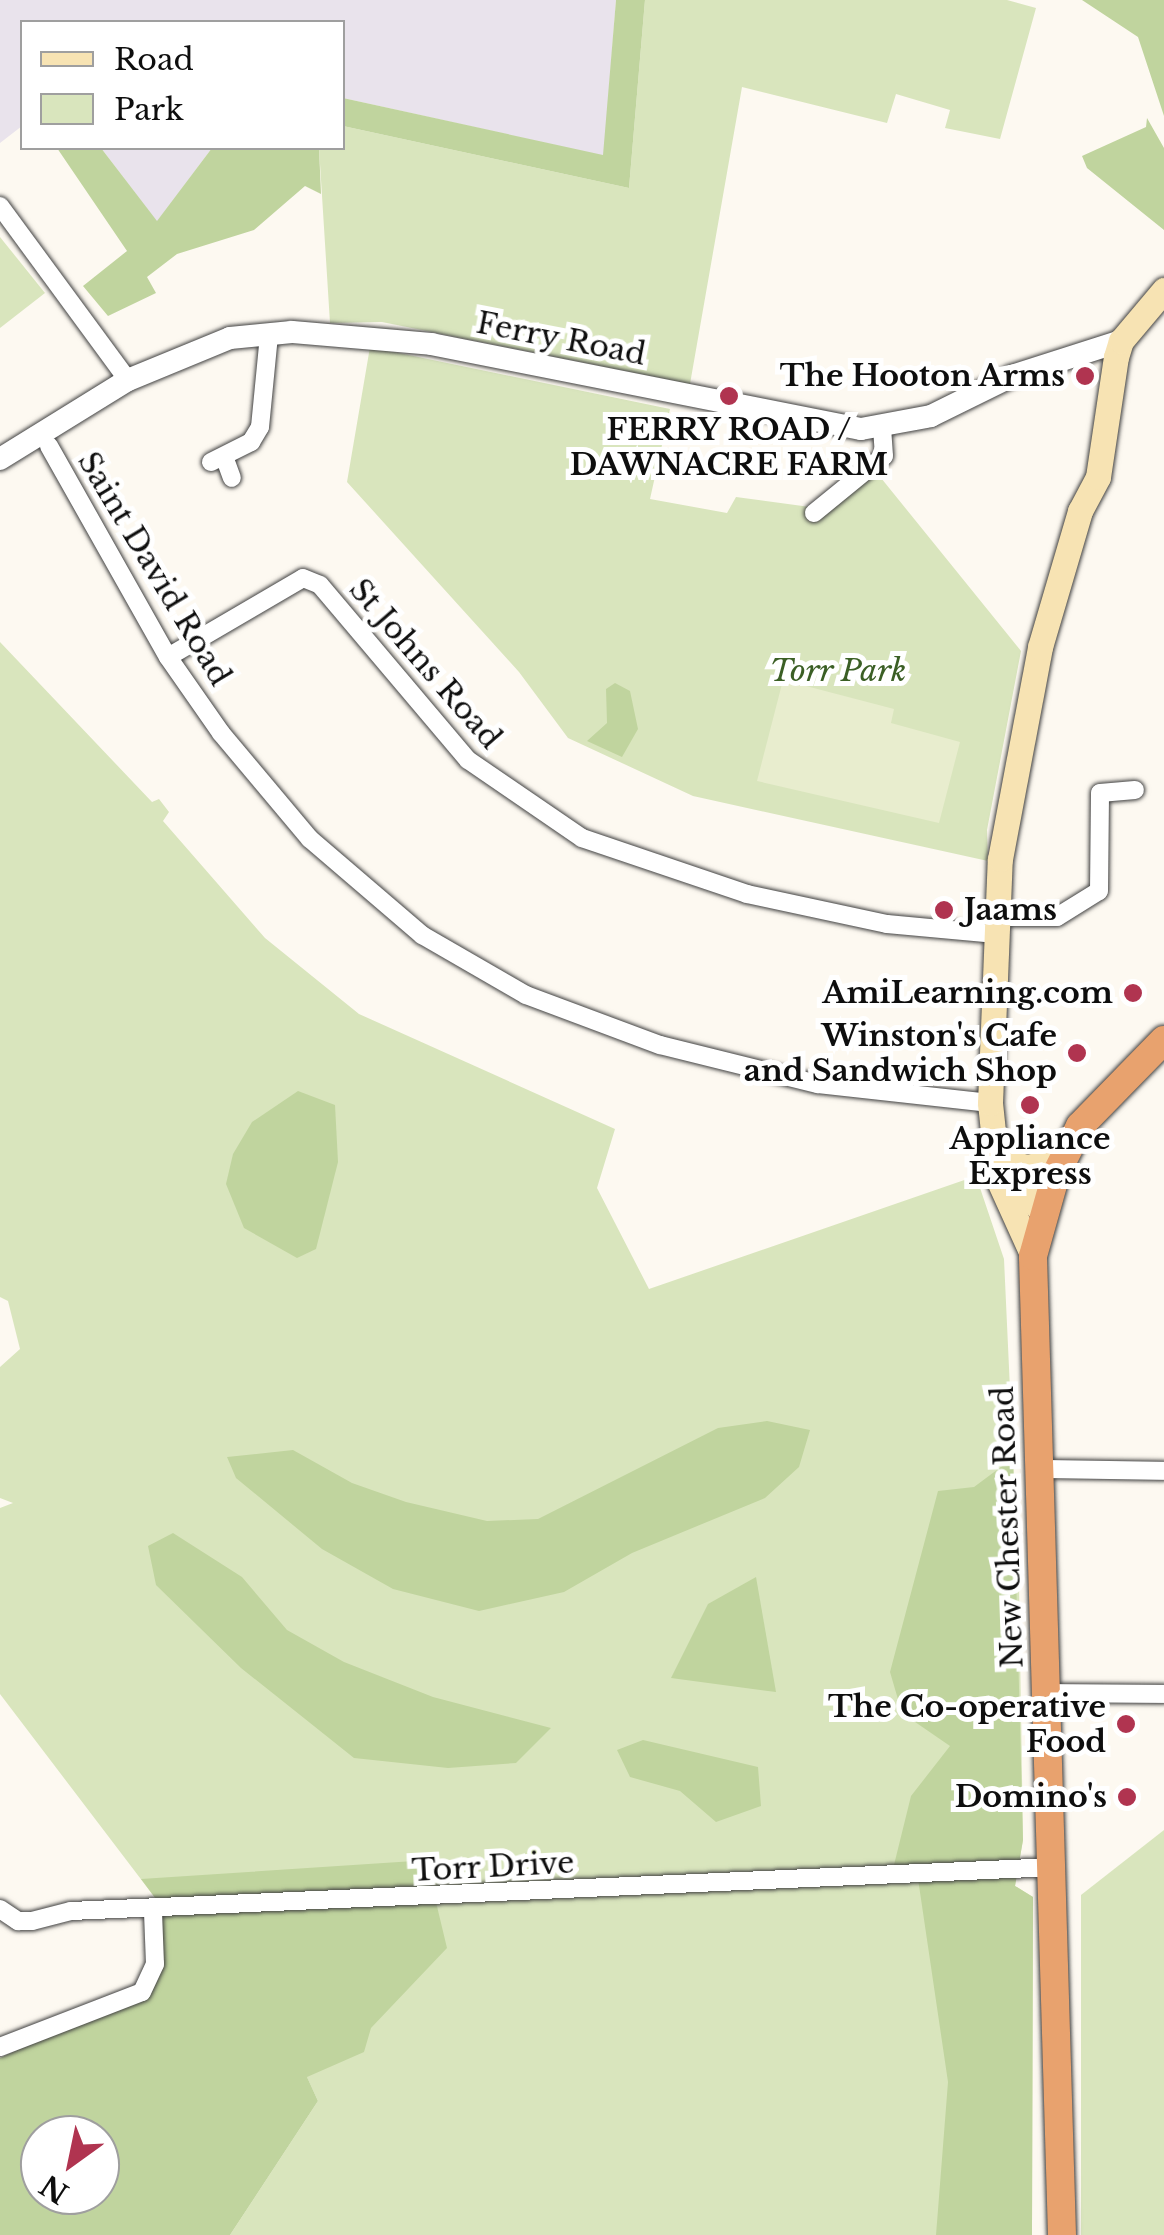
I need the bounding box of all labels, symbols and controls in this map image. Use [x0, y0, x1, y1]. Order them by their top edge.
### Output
legend [20, 20, 345, 150]
text: Road [114, 41, 194, 78]
text: Park [114, 91, 184, 128]
street label: Ferry Road [473, 305, 649, 373]
place label: The Hooton Arms [779, 358, 1065, 394]
marker: The Hooton Arms [1074, 365, 1096, 387]
marker: FERRY ROAD / DAWNACRE FARM [718, 385, 740, 407]
place label: FERRY ROAD / DAWNACRE FARM [570, 412, 888, 482]
street label: Saint David Road [70, 446, 238, 692]
street label: St Johns Road [341, 572, 509, 756]
park label: Torr Park [769, 653, 907, 689]
place label: Jaams [964, 892, 1057, 928]
marker: Jaams [933, 899, 955, 921]
place label: AmiLearning.com [822, 975, 1113, 1011]
marker: AmiLearning.com [1122, 982, 1144, 1004]
place label: Winston's Cafe and Sandwich Shop [744, 1018, 1057, 1088]
marker: Winston's Cafe and Sandwich Shop [1066, 1042, 1088, 1064]
marker: Appliance Express [1019, 1094, 1041, 1116]
place label: Appliance Express [949, 1121, 1111, 1192]
street label: New Chester Road [985, 1384, 1031, 1670]
place label: The Co-operative Food [828, 1689, 1106, 1760]
marker: The Co-operative Food [1115, 1713, 1137, 1735]
place label: Domino's [955, 1779, 1107, 1815]
marker: Domino's [1116, 1786, 1138, 1808]
street label: Torr Drive [410, 1845, 576, 1889]
north arrow [20, 2115, 120, 2215]
text: N [34, 2167, 75, 2211]

